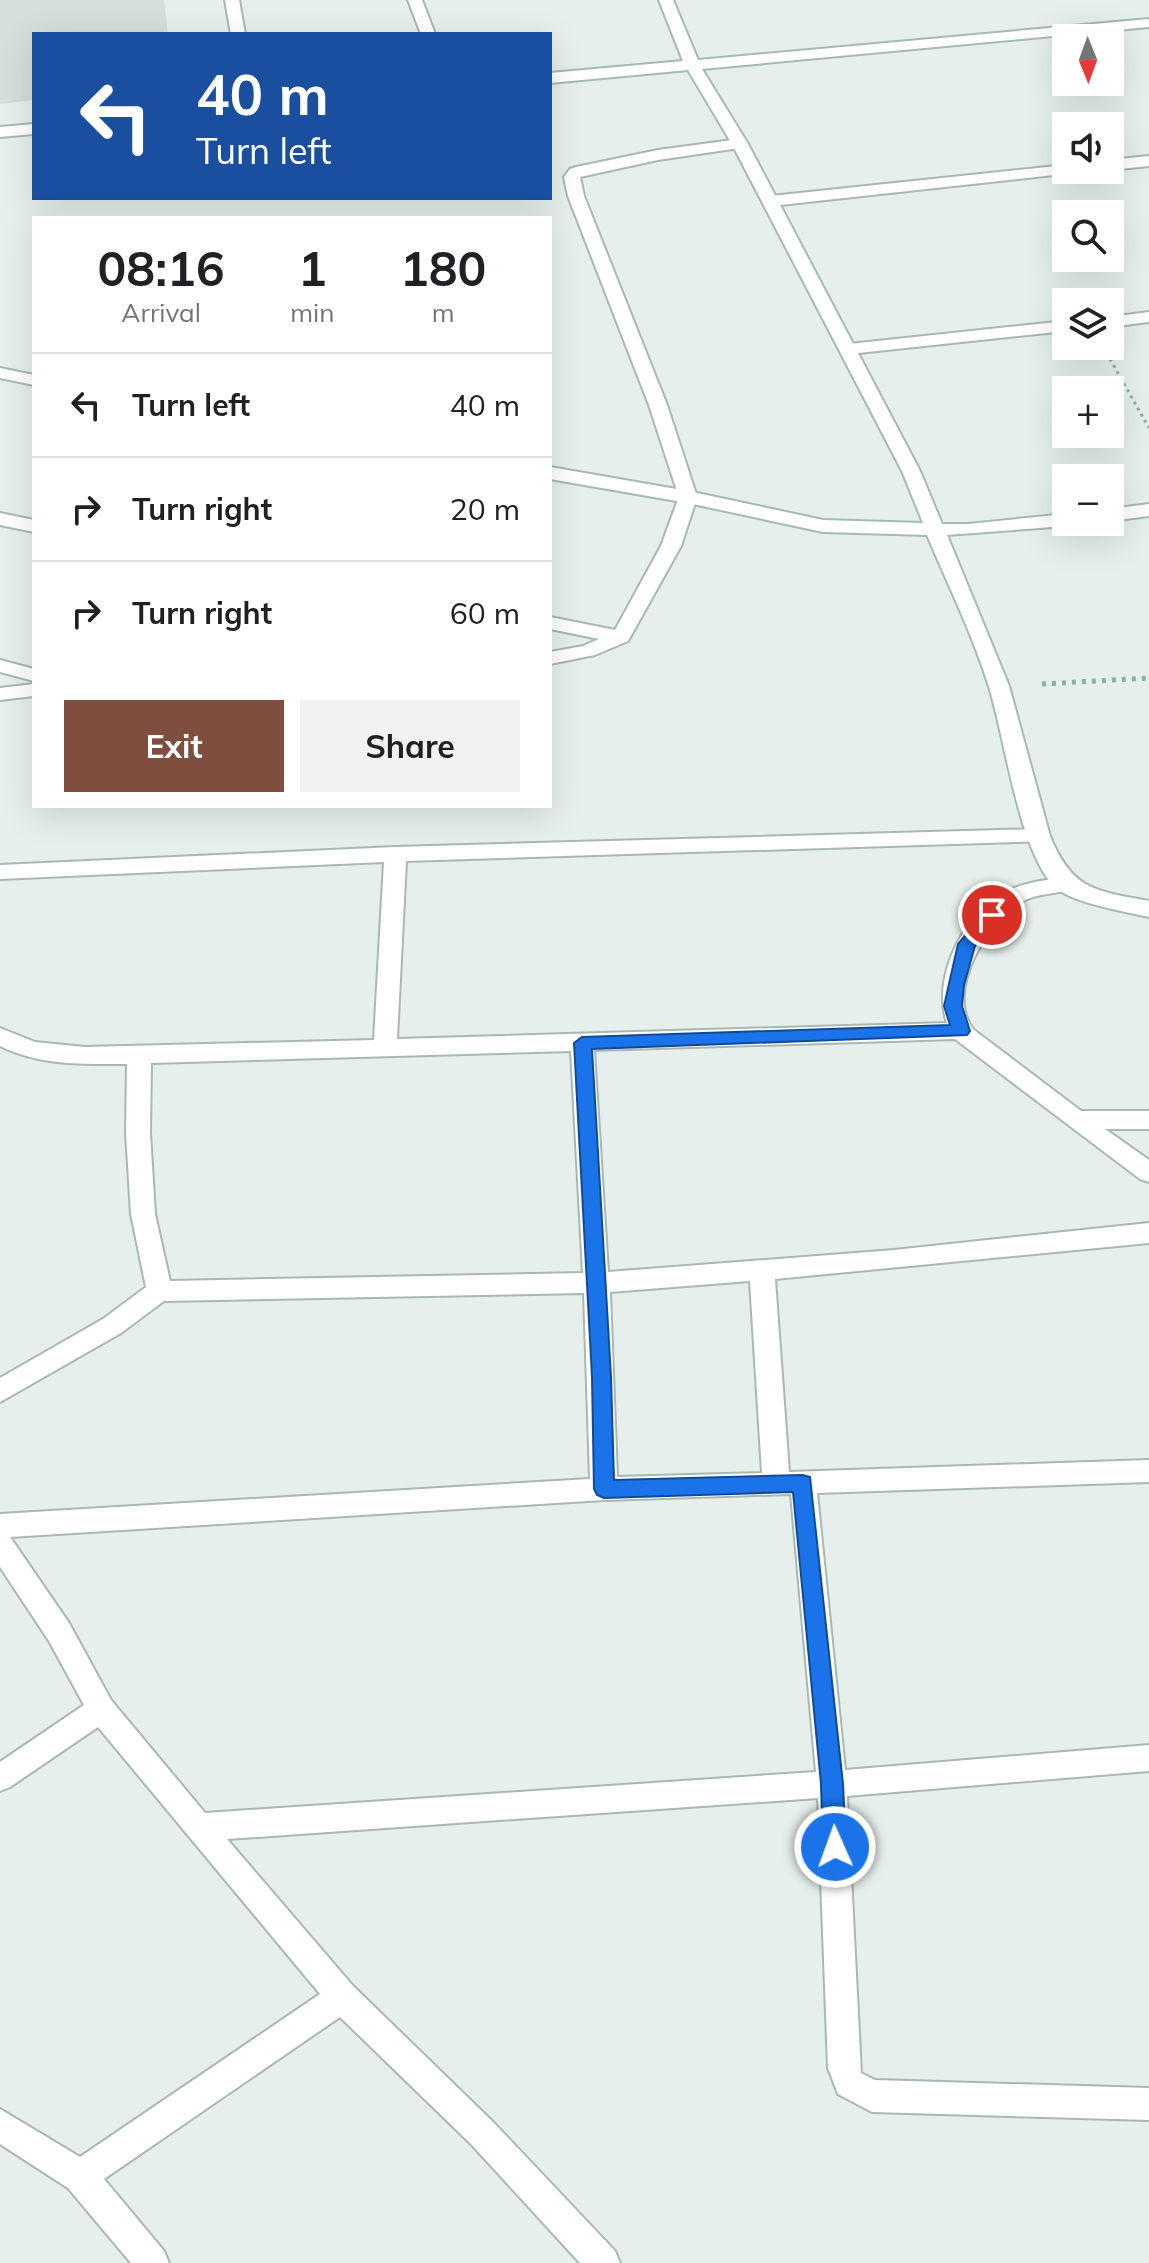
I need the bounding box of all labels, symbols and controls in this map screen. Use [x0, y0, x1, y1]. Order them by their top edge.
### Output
north arrow [1052, 24, 1124, 96]
map controls [1052, 24, 1124, 536]
text: 40 m [196, 59, 329, 129]
icon: left [64, 64, 168, 168]
button: sound [1052, 112, 1124, 184]
text: Turn left [196, 128, 332, 173]
button: search [1052, 200, 1124, 272]
text: 08:16 [98, 238, 225, 298]
text: 1 [298, 238, 327, 298]
text: 180 [400, 238, 486, 298]
button: layers [1052, 288, 1124, 360]
text: Arrival [121, 296, 201, 329]
text: min [290, 296, 334, 329]
text: m [432, 296, 455, 329]
button: + [1052, 376, 1124, 448]
icon: left [64, 383, 108, 427]
text: Turn left [132, 386, 250, 424]
text: 40 m [450, 386, 520, 424]
button: − [1052, 464, 1124, 536]
icon: right [64, 487, 108, 531]
text: Turn right [132, 490, 272, 528]
text: 20 m [450, 490, 520, 528]
icon: right [64, 591, 108, 635]
text: Turn right [132, 594, 272, 632]
text: 60 m [450, 594, 520, 632]
button: Exit [64, 700, 284, 792]
button: Share [300, 700, 520, 792]
pin [958, 881, 1026, 949]
icon: arrive [970, 893, 1014, 937]
position arrow [793, 1805, 877, 1889]

